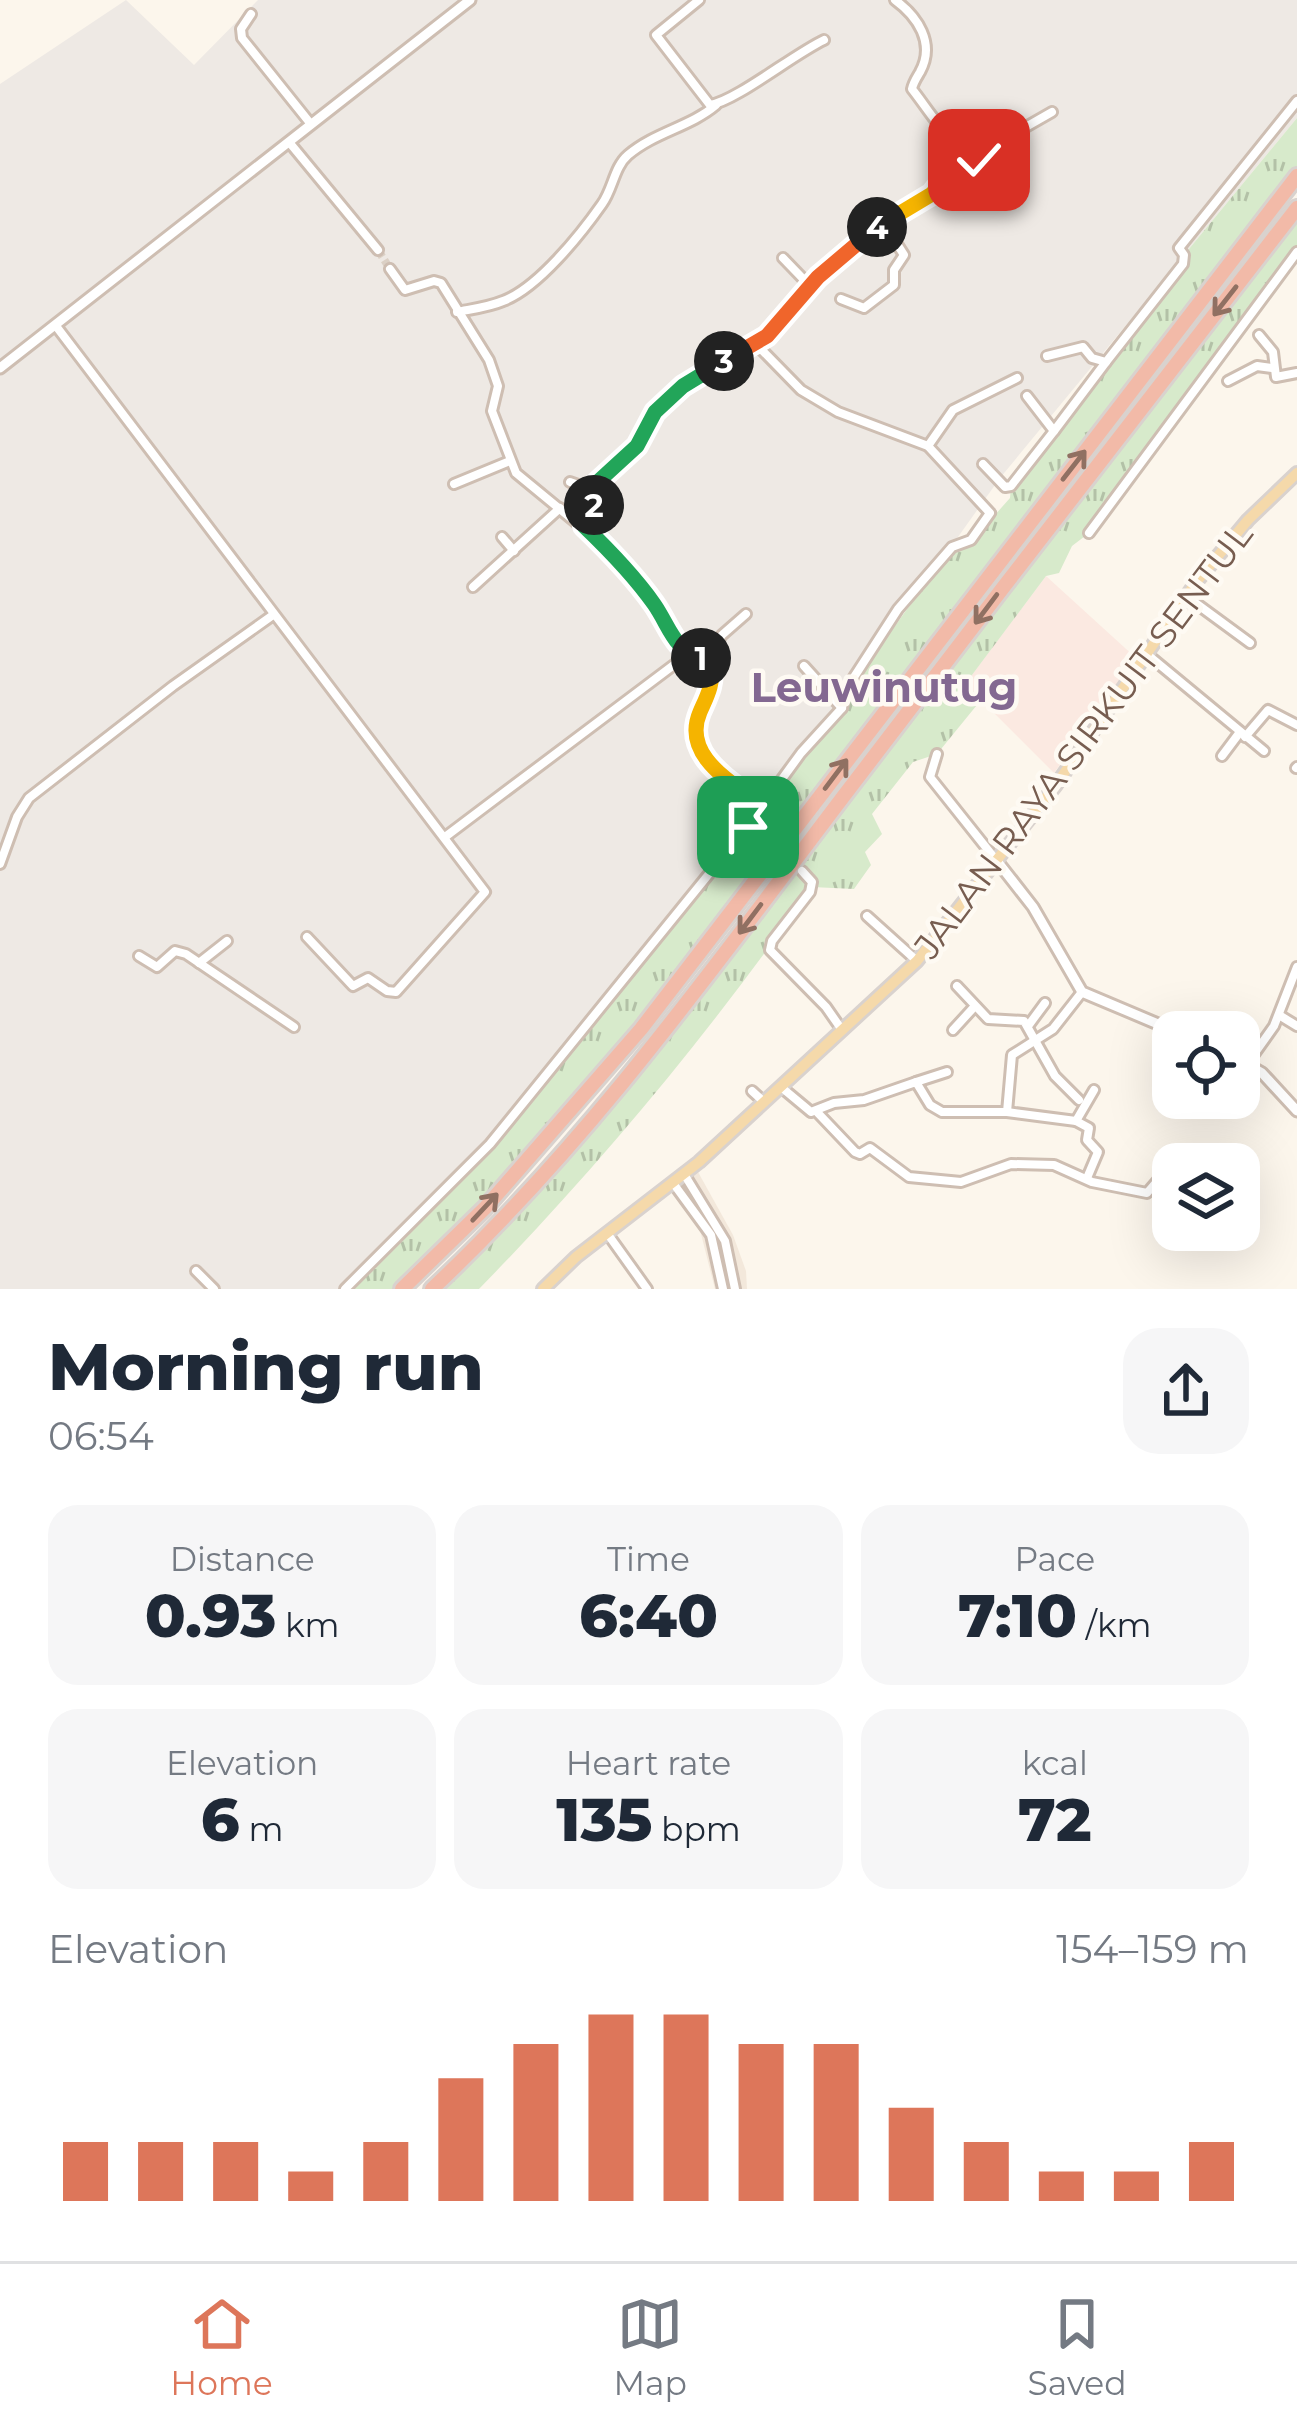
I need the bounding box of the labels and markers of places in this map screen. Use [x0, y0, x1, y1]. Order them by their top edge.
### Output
pin [928, 109, 1030, 211]
pin: 4 [847, 197, 907, 257]
pin: 3 [694, 331, 754, 391]
pin: 2 [564, 475, 624, 535]
pin: 1 [671, 628, 731, 688]
pin [697, 776, 799, 878]

